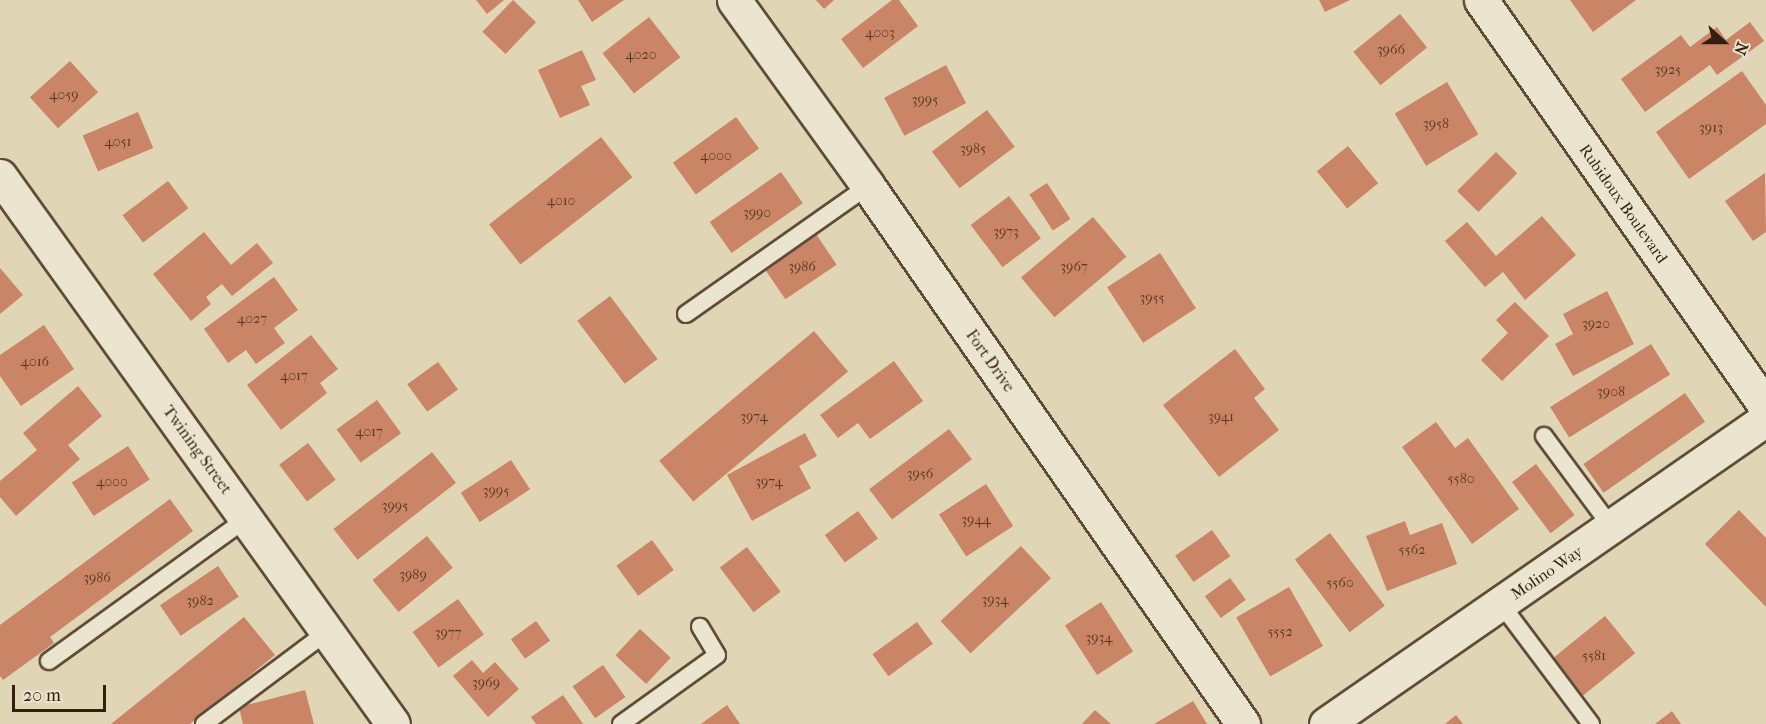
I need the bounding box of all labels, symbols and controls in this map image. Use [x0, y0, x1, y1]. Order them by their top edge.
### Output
north arrow [1694, 12, 1754, 72]
house number: 4003 [865, 25, 895, 41]
text: N [1730, 40, 1752, 58]
house number: 3966 [1377, 42, 1405, 58]
house number: 4020 [626, 47, 656, 63]
house number: 3925 [1655, 62, 1681, 78]
house number: 4059 [49, 87, 79, 103]
house number: 3995 [912, 92, 938, 108]
house number: 3958 [1423, 116, 1449, 132]
house number: 3913 [1699, 120, 1723, 136]
house number: 4051 [104, 134, 132, 150]
house number: 3985 [960, 141, 986, 157]
street label: Rubidoux Boulevard [1575, 141, 1671, 267]
house number: 4000 [700, 148, 732, 164]
house number: 4010 [547, 193, 575, 209]
house number: 3990 [743, 205, 771, 221]
house number: 3973 [993, 224, 1019, 240]
house number: 3986 [788, 259, 816, 275]
house number: 3967 [1060, 259, 1088, 275]
house number: 3955 [1139, 290, 1165, 306]
house number: 4027 [237, 311, 267, 327]
house number: 3920 [1582, 316, 1610, 332]
street label: Fort Drive [962, 326, 1018, 396]
house number: 4016 [21, 354, 49, 370]
house number: 4017 [280, 368, 308, 384]
house number: 3908 [1597, 384, 1625, 400]
street label: Twining Street [158, 402, 236, 498]
house number: 3974 [740, 409, 768, 425]
house number: 3941 [1208, 409, 1234, 425]
house number: 4017 [355, 424, 383, 440]
house number: 3956 [907, 466, 933, 482]
house number: 5580 [1448, 471, 1474, 487]
house number: 4000 [96, 474, 128, 490]
house number: 3974 [755, 474, 783, 490]
house number: 3995 [483, 483, 509, 499]
house number: 3995 [382, 498, 408, 514]
house number: 3944 [961, 512, 991, 528]
house number: 5562 [1399, 542, 1425, 558]
street label: Molino Way [1507, 542, 1587, 604]
house number: 3989 [399, 567, 427, 583]
house number: 3986 [83, 570, 111, 586]
house number: 5560 [1326, 575, 1354, 591]
house number: 3934 [981, 592, 1009, 608]
house number: 3982 [186, 593, 214, 609]
house number: 5552 [1267, 624, 1293, 640]
house number: 3977 [435, 625, 461, 641]
house number: 3934 [1085, 630, 1113, 646]
house number: 5581 [1582, 648, 1606, 664]
scale bar [15, 673, 110, 711]
house number: 3969 [472, 675, 500, 691]
text: 20 m [23, 685, 61, 706]

